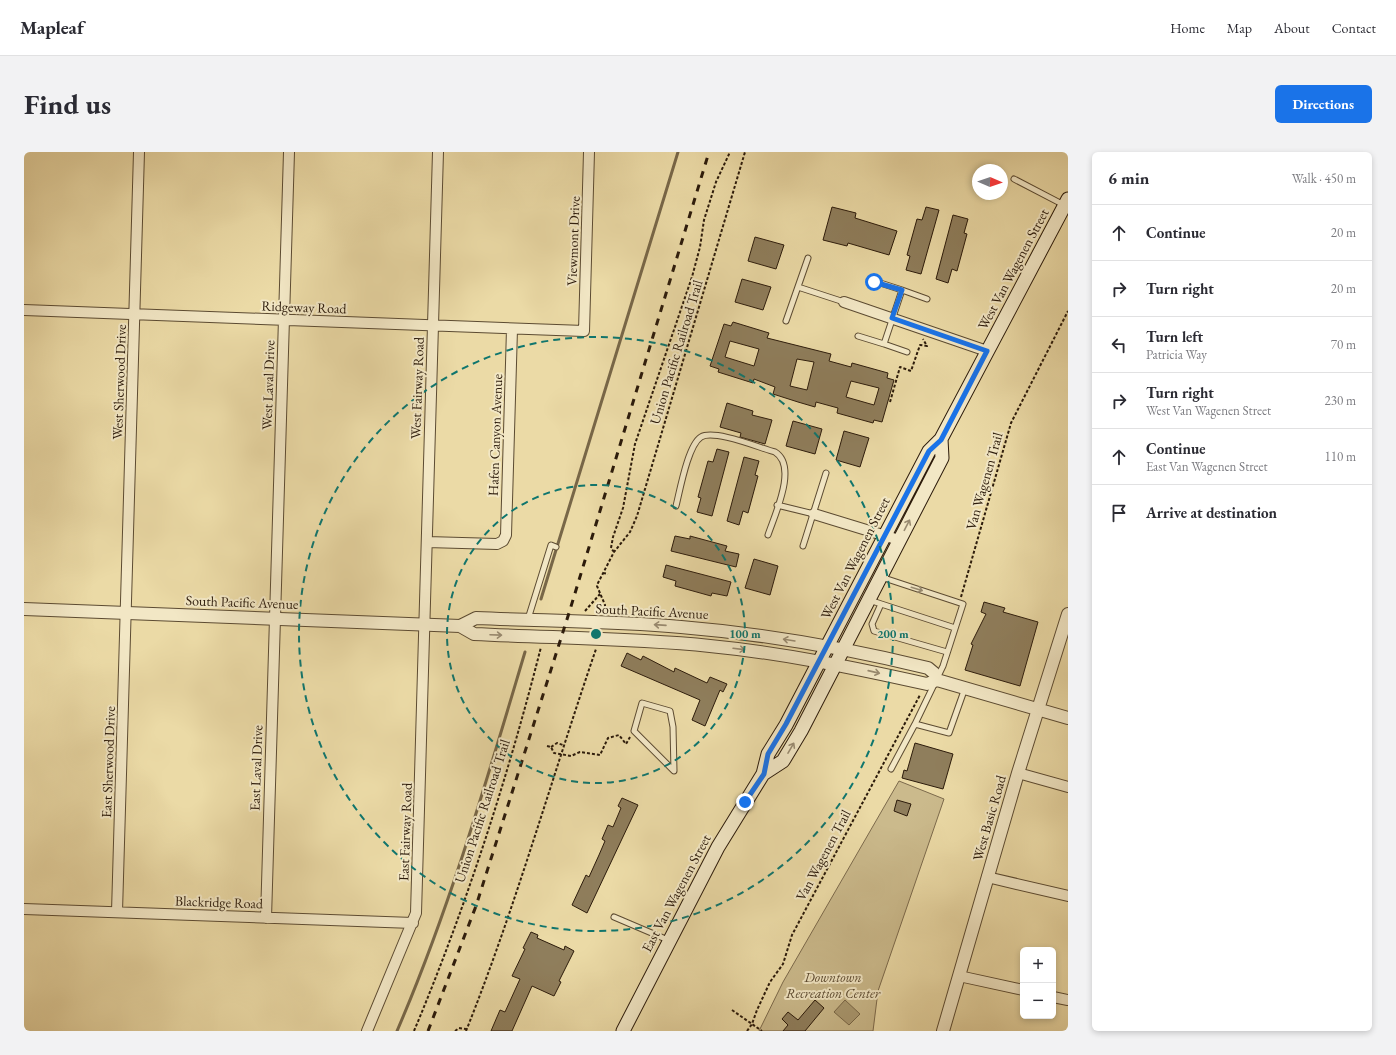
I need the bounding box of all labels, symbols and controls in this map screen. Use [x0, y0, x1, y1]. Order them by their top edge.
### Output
text: Mapleaf [20, 15, 84, 40]
text: Home [1170, 19, 1205, 37]
text: Map [1227, 19, 1252, 37]
text: About [1274, 19, 1310, 37]
text: Contact [1332, 19, 1376, 37]
button: Directions [1275, 85, 1372, 123]
text: Find us [24, 86, 111, 122]
north arrow [972, 164, 1008, 200]
text: 6 min [1108, 167, 1149, 189]
text: Walk · 450 m [1292, 170, 1356, 187]
street label: Viewmont Drive [562, 195, 584, 286]
street label: West Van Wagenen Street [973, 205, 1053, 333]
icon: ahead [1108, 222, 1130, 244]
text: Continue [1146, 223, 1206, 242]
text: 20 m [1331, 224, 1356, 241]
route start [865, 273, 883, 291]
street label: Union Pacific Railroad Trail [645, 277, 707, 426]
icon: right [1108, 278, 1130, 300]
text: Turn right [1146, 279, 1214, 298]
text: 20 m [1331, 280, 1356, 297]
street label: Ridgeway Road [261, 297, 348, 318]
street label: West Sherwood Drive [108, 324, 130, 440]
text: Turn left [1146, 327, 1203, 346]
icon: left [1108, 334, 1130, 356]
street label: West Fairway Road [406, 336, 428, 439]
text: 70 m [1331, 336, 1356, 353]
street label: West Laval Drive [257, 339, 279, 430]
text: Patricia Way [1146, 346, 1207, 363]
street label: Hafen Canyon Avenue [484, 373, 506, 496]
text: Turn right [1146, 383, 1214, 402]
icon: right [1108, 390, 1130, 412]
text: 230 m [1325, 392, 1356, 409]
text: West Van Wagenen Street [1146, 402, 1271, 419]
street label: Van Wagenen Trail [962, 430, 1007, 532]
text: Continue [1146, 439, 1206, 458]
icon: ahead [1108, 446, 1130, 468]
text: 110 m [1325, 448, 1356, 465]
text: East Van Wagenen Street [1146, 458, 1268, 475]
street label: West Van Wagenen Street [816, 493, 894, 622]
icon: arrive [1108, 502, 1130, 524]
text: Arrive at destination [1146, 503, 1277, 522]
one-way arrow [904, 519, 911, 531]
one-way arrow [911, 586, 924, 593]
street label: South Pacific Avenue [185, 591, 299, 613]
street label: South Pacific Avenue [595, 599, 709, 623]
one-way arrow [654, 622, 667, 629]
text: 100 m [729, 626, 761, 642]
text: 200 m [877, 626, 909, 642]
centre of rings [589, 627, 603, 641]
one-way arrow [489, 632, 502, 639]
one-way arrow [783, 636, 796, 644]
one-way arrow [732, 645, 745, 653]
one-way arrow [867, 669, 880, 677]
street label: East Sherwood Drive [97, 705, 119, 818]
street label: East Laval Drive [246, 724, 267, 811]
street label: Union Pacific Railroad Trail [450, 736, 514, 885]
one-way arrow [788, 742, 796, 754]
street label: West Basic Road [968, 772, 1010, 863]
street label: East Fairway Road [394, 782, 416, 881]
route end [736, 793, 754, 811]
street label: Van Wagenen Trail [791, 806, 855, 904]
street label: East Van Wagenen Street [637, 830, 715, 955]
street label: Blackridge Road [175, 891, 264, 913]
map controls [1020, 947, 1056, 1019]
button: + [1020, 947, 1056, 983]
park label: Downtown Recreation Center [786, 968, 881, 1002]
button: − [1020, 983, 1056, 1019]

